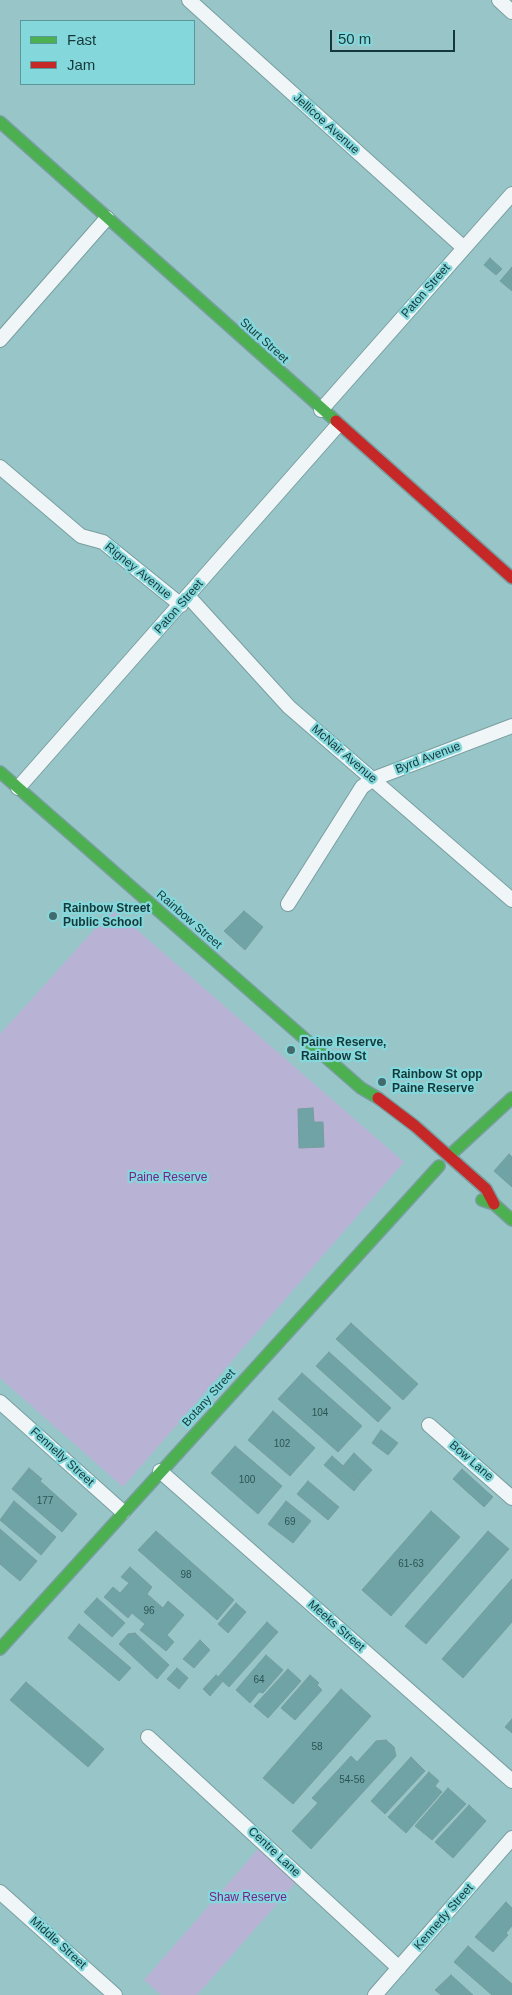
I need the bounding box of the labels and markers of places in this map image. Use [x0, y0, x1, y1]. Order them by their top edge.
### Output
place label: Rainbow Street Public School [63, 902, 150, 930]
marker: Rainbow Street Public School [47, 910, 59, 922]
place label: Paine Reserve, Rainbow St [301, 1036, 386, 1064]
marker: Paine Reserve, Rainbow St [285, 1044, 297, 1056]
place label: Rainbow St opp Paine Reserve [392, 1068, 483, 1096]
marker: Rainbow St opp Paine Reserve [376, 1076, 388, 1088]

